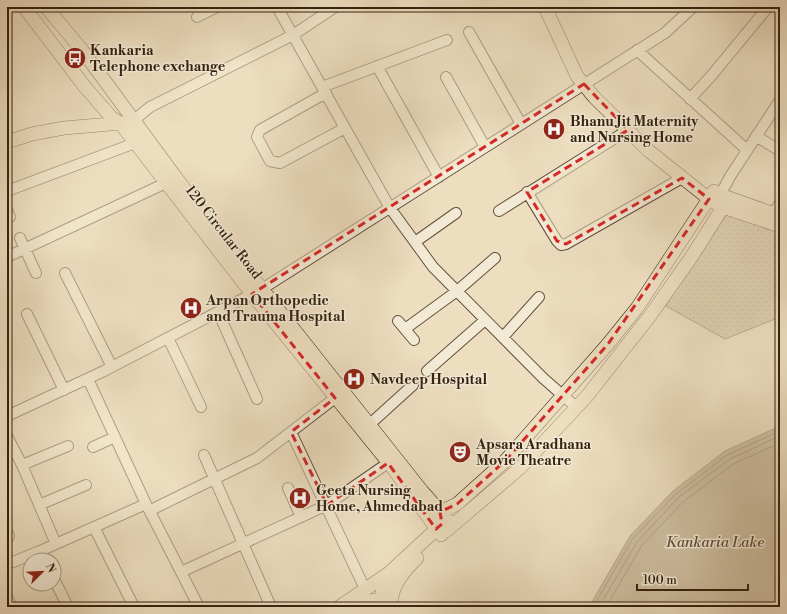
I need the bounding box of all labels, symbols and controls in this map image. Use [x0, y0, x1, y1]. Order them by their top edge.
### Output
place label: Kankaria Telephone exchange [90, 42, 226, 76]
bus stop icon: Kankaria Telephone exchange [62, 45, 88, 71]
place label: Bhanu Jit Maternity and Nursing Home [570, 113, 699, 147]
hospital icon: Bhanu Jit Maternity and Nursing Home [541, 116, 567, 142]
street label: 120 Circular Road [181, 182, 266, 283]
place label: Arpan Orthopedic and Trauma Hospital [205, 292, 345, 326]
hospital icon: Arpan Orthopedic and Trauma Hospital [178, 295, 204, 321]
hospital icon: Navdeep Hospital [341, 366, 367, 392]
place label: Navdeep Hospital [370, 371, 487, 389]
place label: Apsara Aradhana Movie Theatre [475, 436, 591, 470]
theatre icon: Apsara Aradhana Movie Theatre [447, 439, 473, 465]
place label: Geeta Nursing Home, Ahmedabad [316, 482, 443, 516]
hospital icon: Geeta Nursing Home, Ahmedabad [287, 485, 313, 511]
water label: Kankaria Lake [666, 533, 764, 552]
north arrow [22, 552, 62, 592]
text: N [42, 562, 59, 575]
scale bar [637, 566, 748, 592]
text: 100 m [643, 573, 677, 588]

